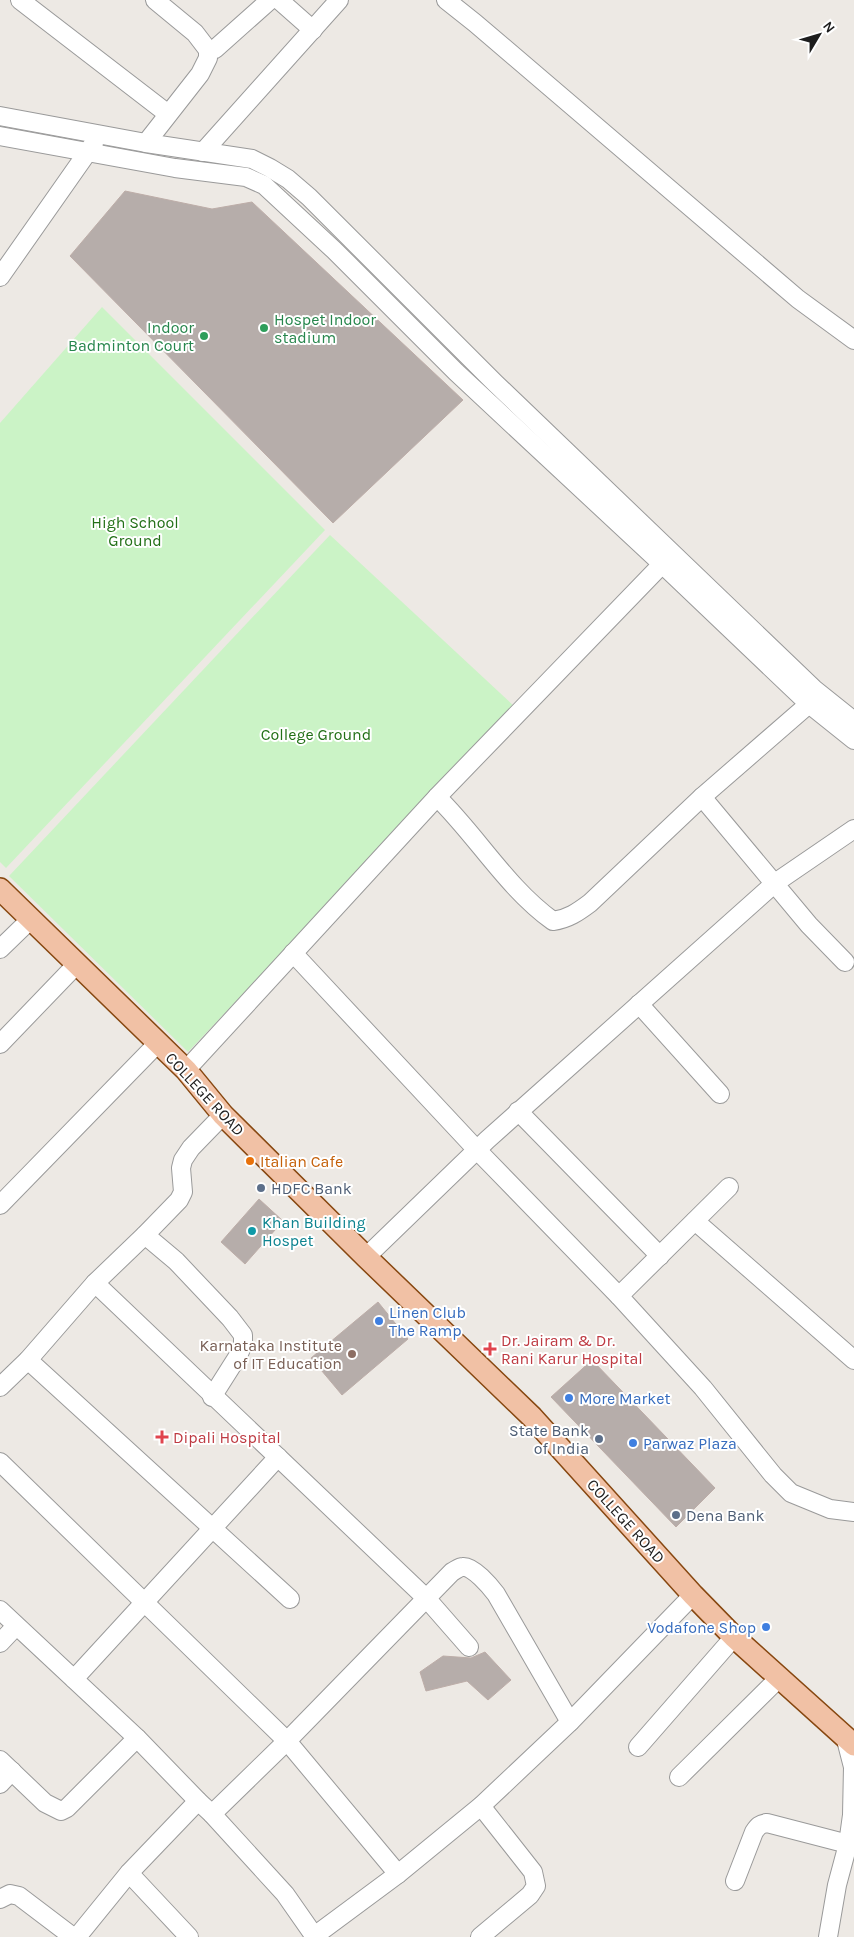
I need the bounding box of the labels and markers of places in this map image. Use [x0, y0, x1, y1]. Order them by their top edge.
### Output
place label: Hospet Indoor stadium [274, 310, 376, 347]
place label: Indoor Badminton Court [68, 318, 194, 355]
marker: Hospet Indoor stadium [258, 322, 270, 334]
marker: Indoor Badminton Court [198, 330, 210, 342]
place label: Italian Cafe [260, 1152, 343, 1171]
marker: Italian Cafe [244, 1155, 256, 1167]
place label: HDFC Bank [271, 1179, 352, 1198]
marker: HDFC Bank [255, 1182, 267, 1194]
place label: Khan Building Hospet [262, 1213, 365, 1250]
marker: Khan Building Hospet [246, 1225, 258, 1237]
place label: Linen Club The Ramp [389, 1303, 466, 1340]
marker: Linen Club The Ramp [373, 1315, 385, 1327]
place label: Dr. Jairam & Dr. Rani Karur Hospital [501, 1331, 643, 1368]
place label: Karnataka Institute of IT Education [200, 1336, 342, 1373]
marker: Dr. Jairam & Dr. Rani Karur Hospital [483, 1342, 497, 1356]
marker: Karnataka Institute of IT Education [346, 1348, 358, 1360]
place label: More Market [579, 1389, 671, 1408]
marker: More Market [563, 1392, 575, 1404]
place label: State Bank of India [509, 1421, 589, 1458]
place label: Dipali Hospital [173, 1428, 281, 1447]
marker: Dipali Hospital [155, 1430, 169, 1444]
marker: State Bank of India [593, 1433, 605, 1445]
place label: Parwaz Plaza [643, 1434, 737, 1453]
marker: Parwaz Plaza [627, 1437, 639, 1449]
place label: Dena Bank [686, 1506, 764, 1525]
marker: Dena Bank [670, 1509, 682, 1521]
place label: Vodafone Shop [647, 1618, 756, 1637]
marker: Vodafone Shop [760, 1621, 772, 1633]

